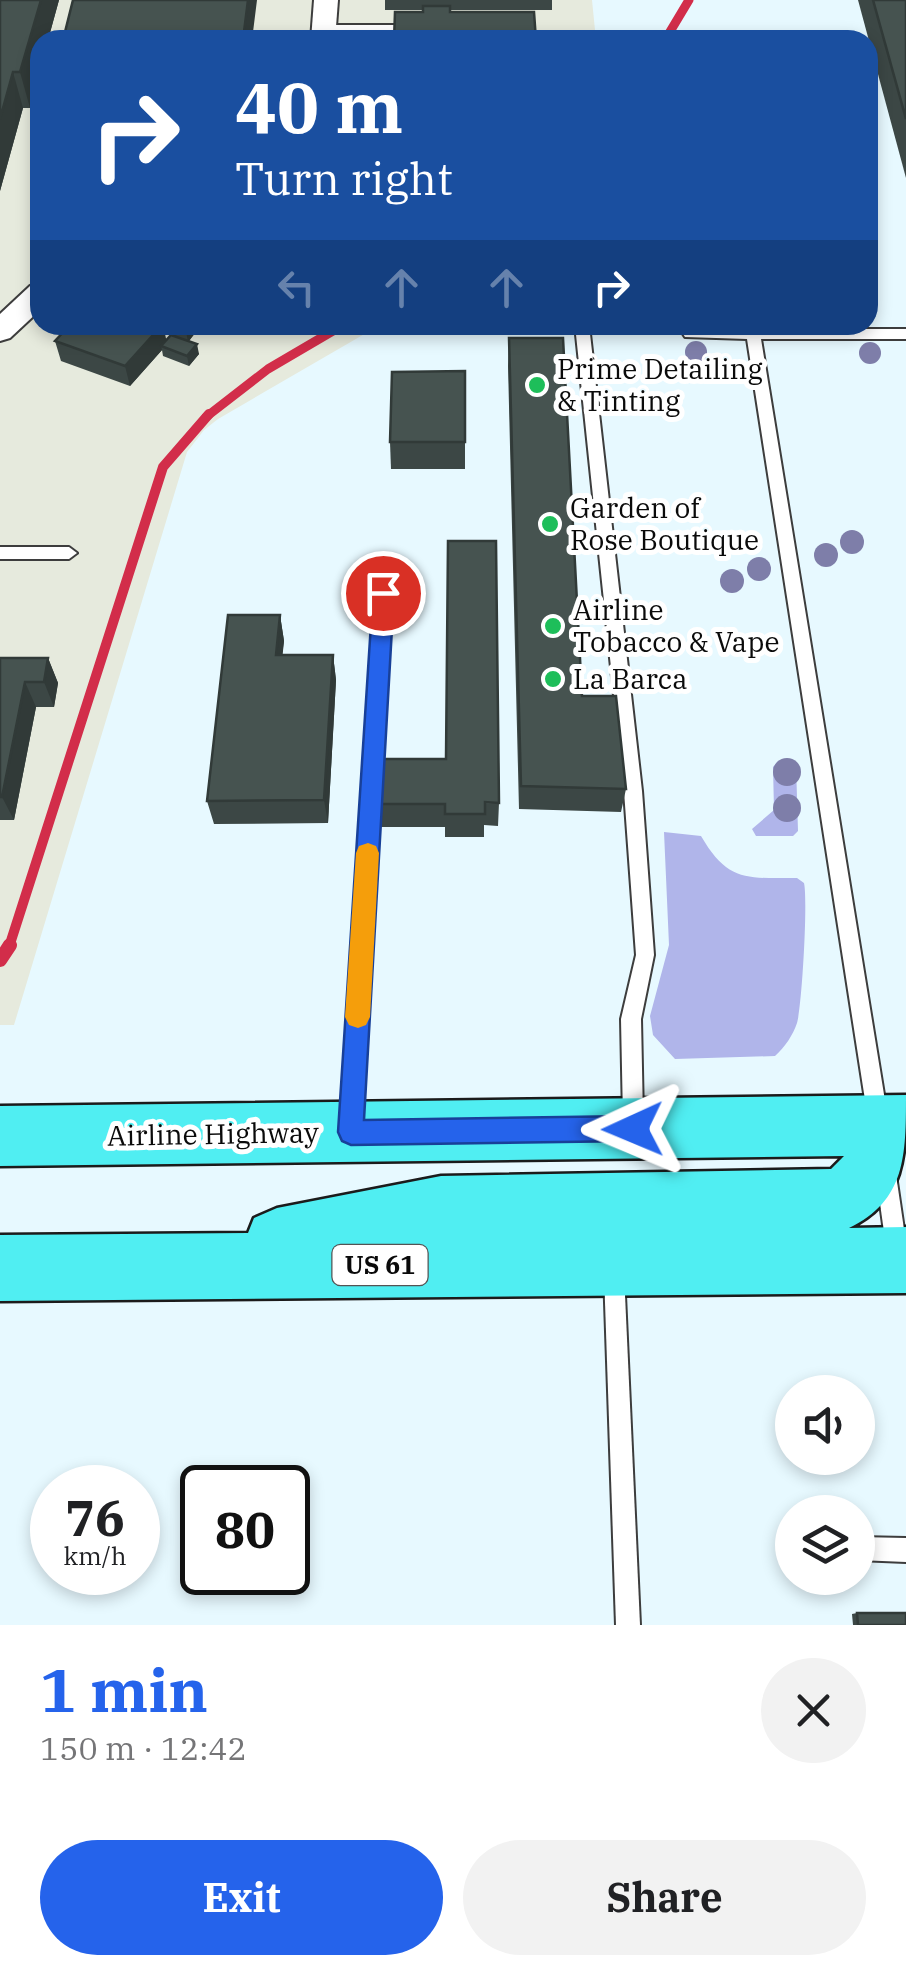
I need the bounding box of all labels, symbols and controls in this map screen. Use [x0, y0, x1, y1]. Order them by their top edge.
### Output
text: 40 m [235, 61, 403, 152]
icon: right [70, 70, 200, 200]
text: Turn right [235, 149, 453, 207]
icon: left [269, 260, 324, 315]
icon: ahead [374, 260, 429, 315]
icon: ahead [479, 260, 534, 315]
icon: right [584, 260, 639, 315]
place label: Prime Detailing & Tinting [557, 350, 763, 419]
marker: Prime Detailing & Tinting [526, 374, 548, 396]
place label: Garden of Rose Boutique [570, 489, 759, 558]
marker: Garden of Rose Boutique [539, 513, 561, 535]
pin [341, 551, 426, 636]
icon: arrive [356, 566, 411, 621]
place label: Airline Tobacco & Vape [573, 591, 780, 660]
marker: Airline Tobacco & Vape [542, 615, 564, 637]
place label: La Barca [573, 660, 688, 697]
marker: La Barca [542, 668, 564, 690]
position arrow [581, 1077, 685, 1181]
street label: Airline Highway [107, 1113, 319, 1154]
road number: US 61 [332, 1245, 428, 1285]
map controls [775, 1375, 875, 1595]
button: sound [775, 1375, 875, 1475]
speed limit sign: 80 [180, 1465, 310, 1595]
text: 76 [65, 1485, 125, 1550]
button: layers [775, 1495, 875, 1595]
text: km/h [63, 1539, 127, 1572]
text: 1 min [40, 1650, 208, 1729]
button: close [761, 1658, 866, 1763]
text: 150 m · 12:42 [40, 1727, 247, 1769]
button: Exit [40, 1840, 443, 1955]
button: Share [463, 1840, 866, 1955]

